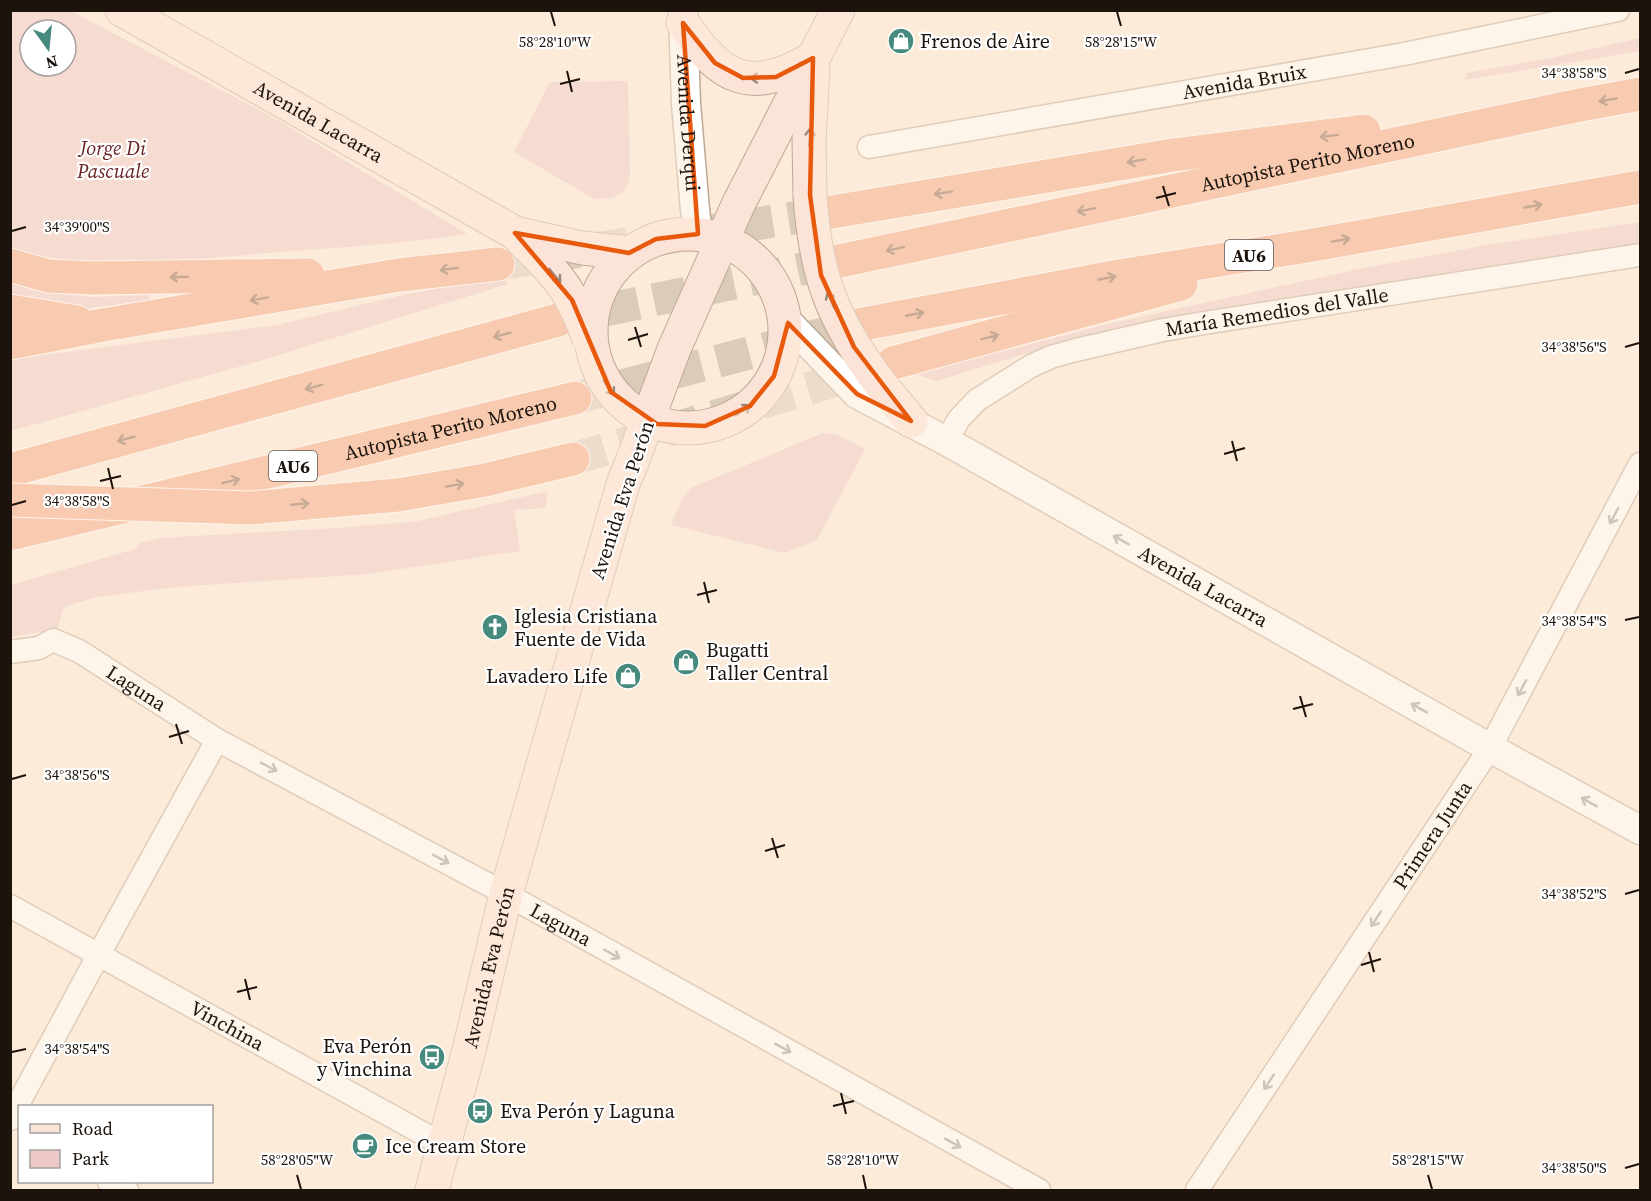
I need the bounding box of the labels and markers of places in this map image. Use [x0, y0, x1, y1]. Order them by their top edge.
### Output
shop icon: Frenos de Aire [886, 26, 916, 56]
place label: Frenos de Aire [920, 27, 1050, 55]
place label: Iglesia Cristiana Fuente de Vida [514, 602, 658, 653]
church icon: Iglesia Cristiana Fuente de Vida [480, 612, 510, 642]
place label: Bugatti Taller Central [706, 636, 828, 687]
shop icon: Bugatti Taller Central [671, 647, 701, 677]
shop icon: Lavadero Life [613, 661, 643, 691]
place label: Lavadero Life [486, 662, 608, 690]
place label: Eva Perón y Vinchina [317, 1032, 413, 1083]
bus stop icon: Eva Perón y Vinchina [417, 1042, 447, 1072]
bus stop icon: Eva Perón y Laguna [465, 1096, 495, 1126]
place label: Eva Perón y Laguna [500, 1097, 676, 1125]
cafe icon: Ice Cream Store [350, 1131, 380, 1161]
place label: Ice Cream Store [385, 1132, 526, 1160]

